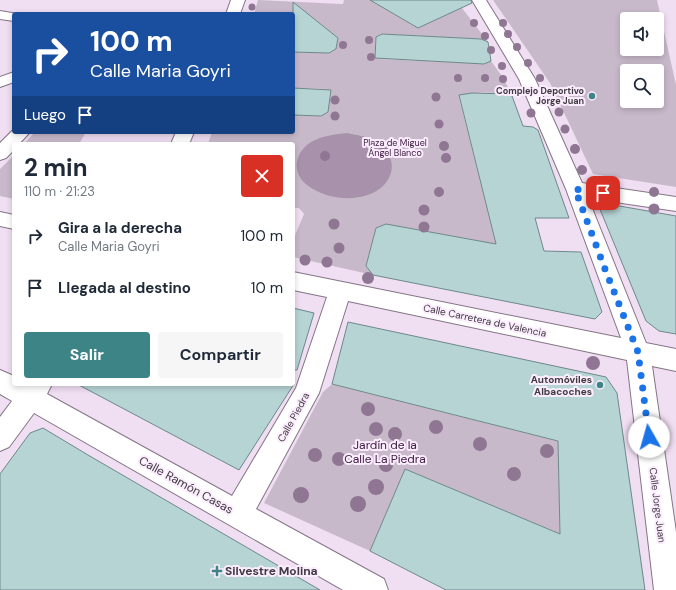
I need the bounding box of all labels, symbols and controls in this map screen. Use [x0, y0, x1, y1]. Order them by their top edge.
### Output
map controls [620, 12, 664, 108]
button: sound [620, 12, 664, 56]
text: 100 m [90, 23, 173, 60]
icon: right [24, 28, 76, 80]
text: Calle Maria Goyri [90, 59, 231, 83]
button: search [620, 64, 664, 108]
place label: Complejo Deportivo Jorge Juan [496, 85, 585, 107]
marker: Complejo Deportivo Jorge Juan [587, 91, 597, 101]
icon: arrive [74, 104, 96, 126]
text: Luego [24, 105, 66, 125]
park label: Plaza de Miguel Ángel Blanco [363, 137, 427, 159]
text: 2 min [24, 152, 87, 183]
button: close [241, 155, 283, 197]
pin [586, 176, 620, 210]
icon: arrive [592, 182, 614, 204]
text: 110 m · 21:23 [24, 183, 95, 200]
text: Gira a la derecha [58, 218, 182, 238]
icon: right [24, 225, 46, 247]
text: 100 m [240, 226, 283, 246]
text: Calle Maria Goyri [58, 238, 160, 255]
icon: arrive [24, 277, 46, 299]
text: Llegada al destino [58, 278, 191, 298]
text: 10 m [251, 278, 283, 298]
street label: Calle Carretera de Valencia [422, 301, 548, 340]
button: Salir [24, 332, 150, 378]
button: Compartir [158, 332, 283, 378]
place label: Automóviles Albacoches [531, 373, 592, 398]
marker: Automóviles Albacoches [595, 380, 605, 390]
street label: Calle Piedra [274, 390, 312, 444]
position arrow [628, 416, 670, 458]
park label: Jardín de la Calle La Piedra [344, 437, 426, 467]
street label: Calle Ramón Casas [136, 452, 236, 518]
street label: Calle Jorge Juan [646, 467, 669, 544]
place label: Silvestre Molina [225, 563, 318, 579]
marker: Silvestre Molina [212, 566, 222, 576]

